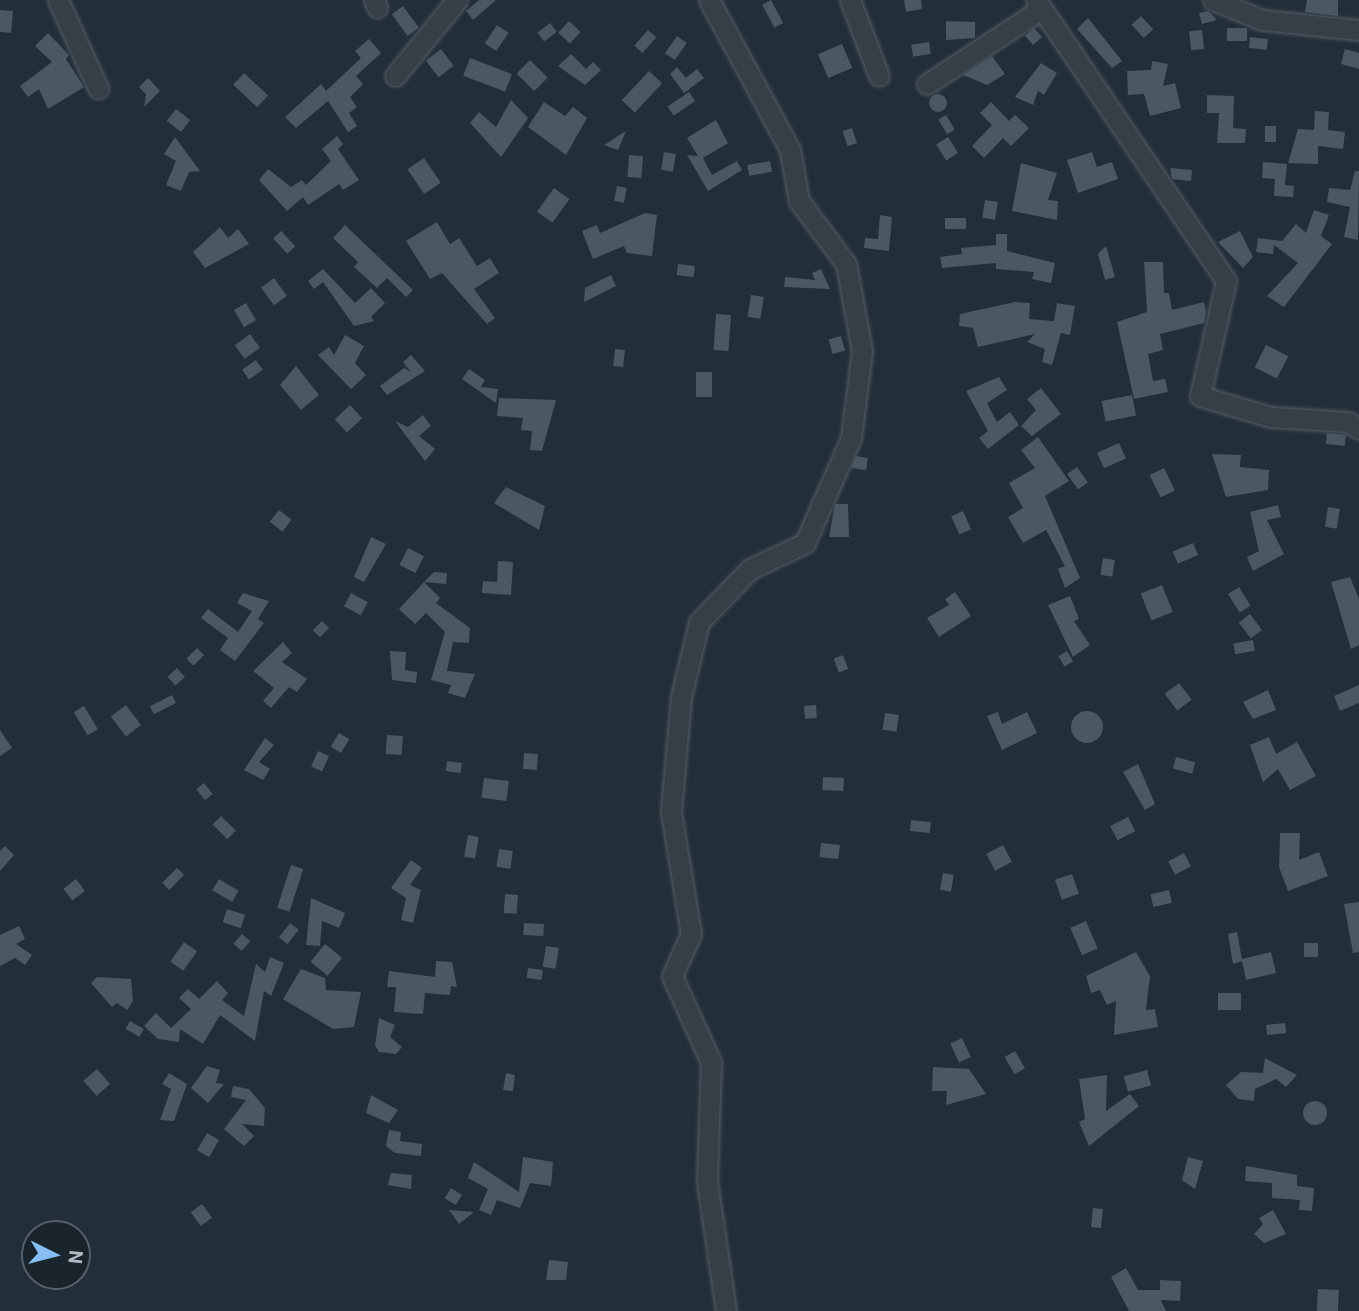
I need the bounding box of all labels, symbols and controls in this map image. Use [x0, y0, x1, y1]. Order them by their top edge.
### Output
north arrow [21, 1220, 91, 1290]
text: N [63, 1249, 88, 1265]

